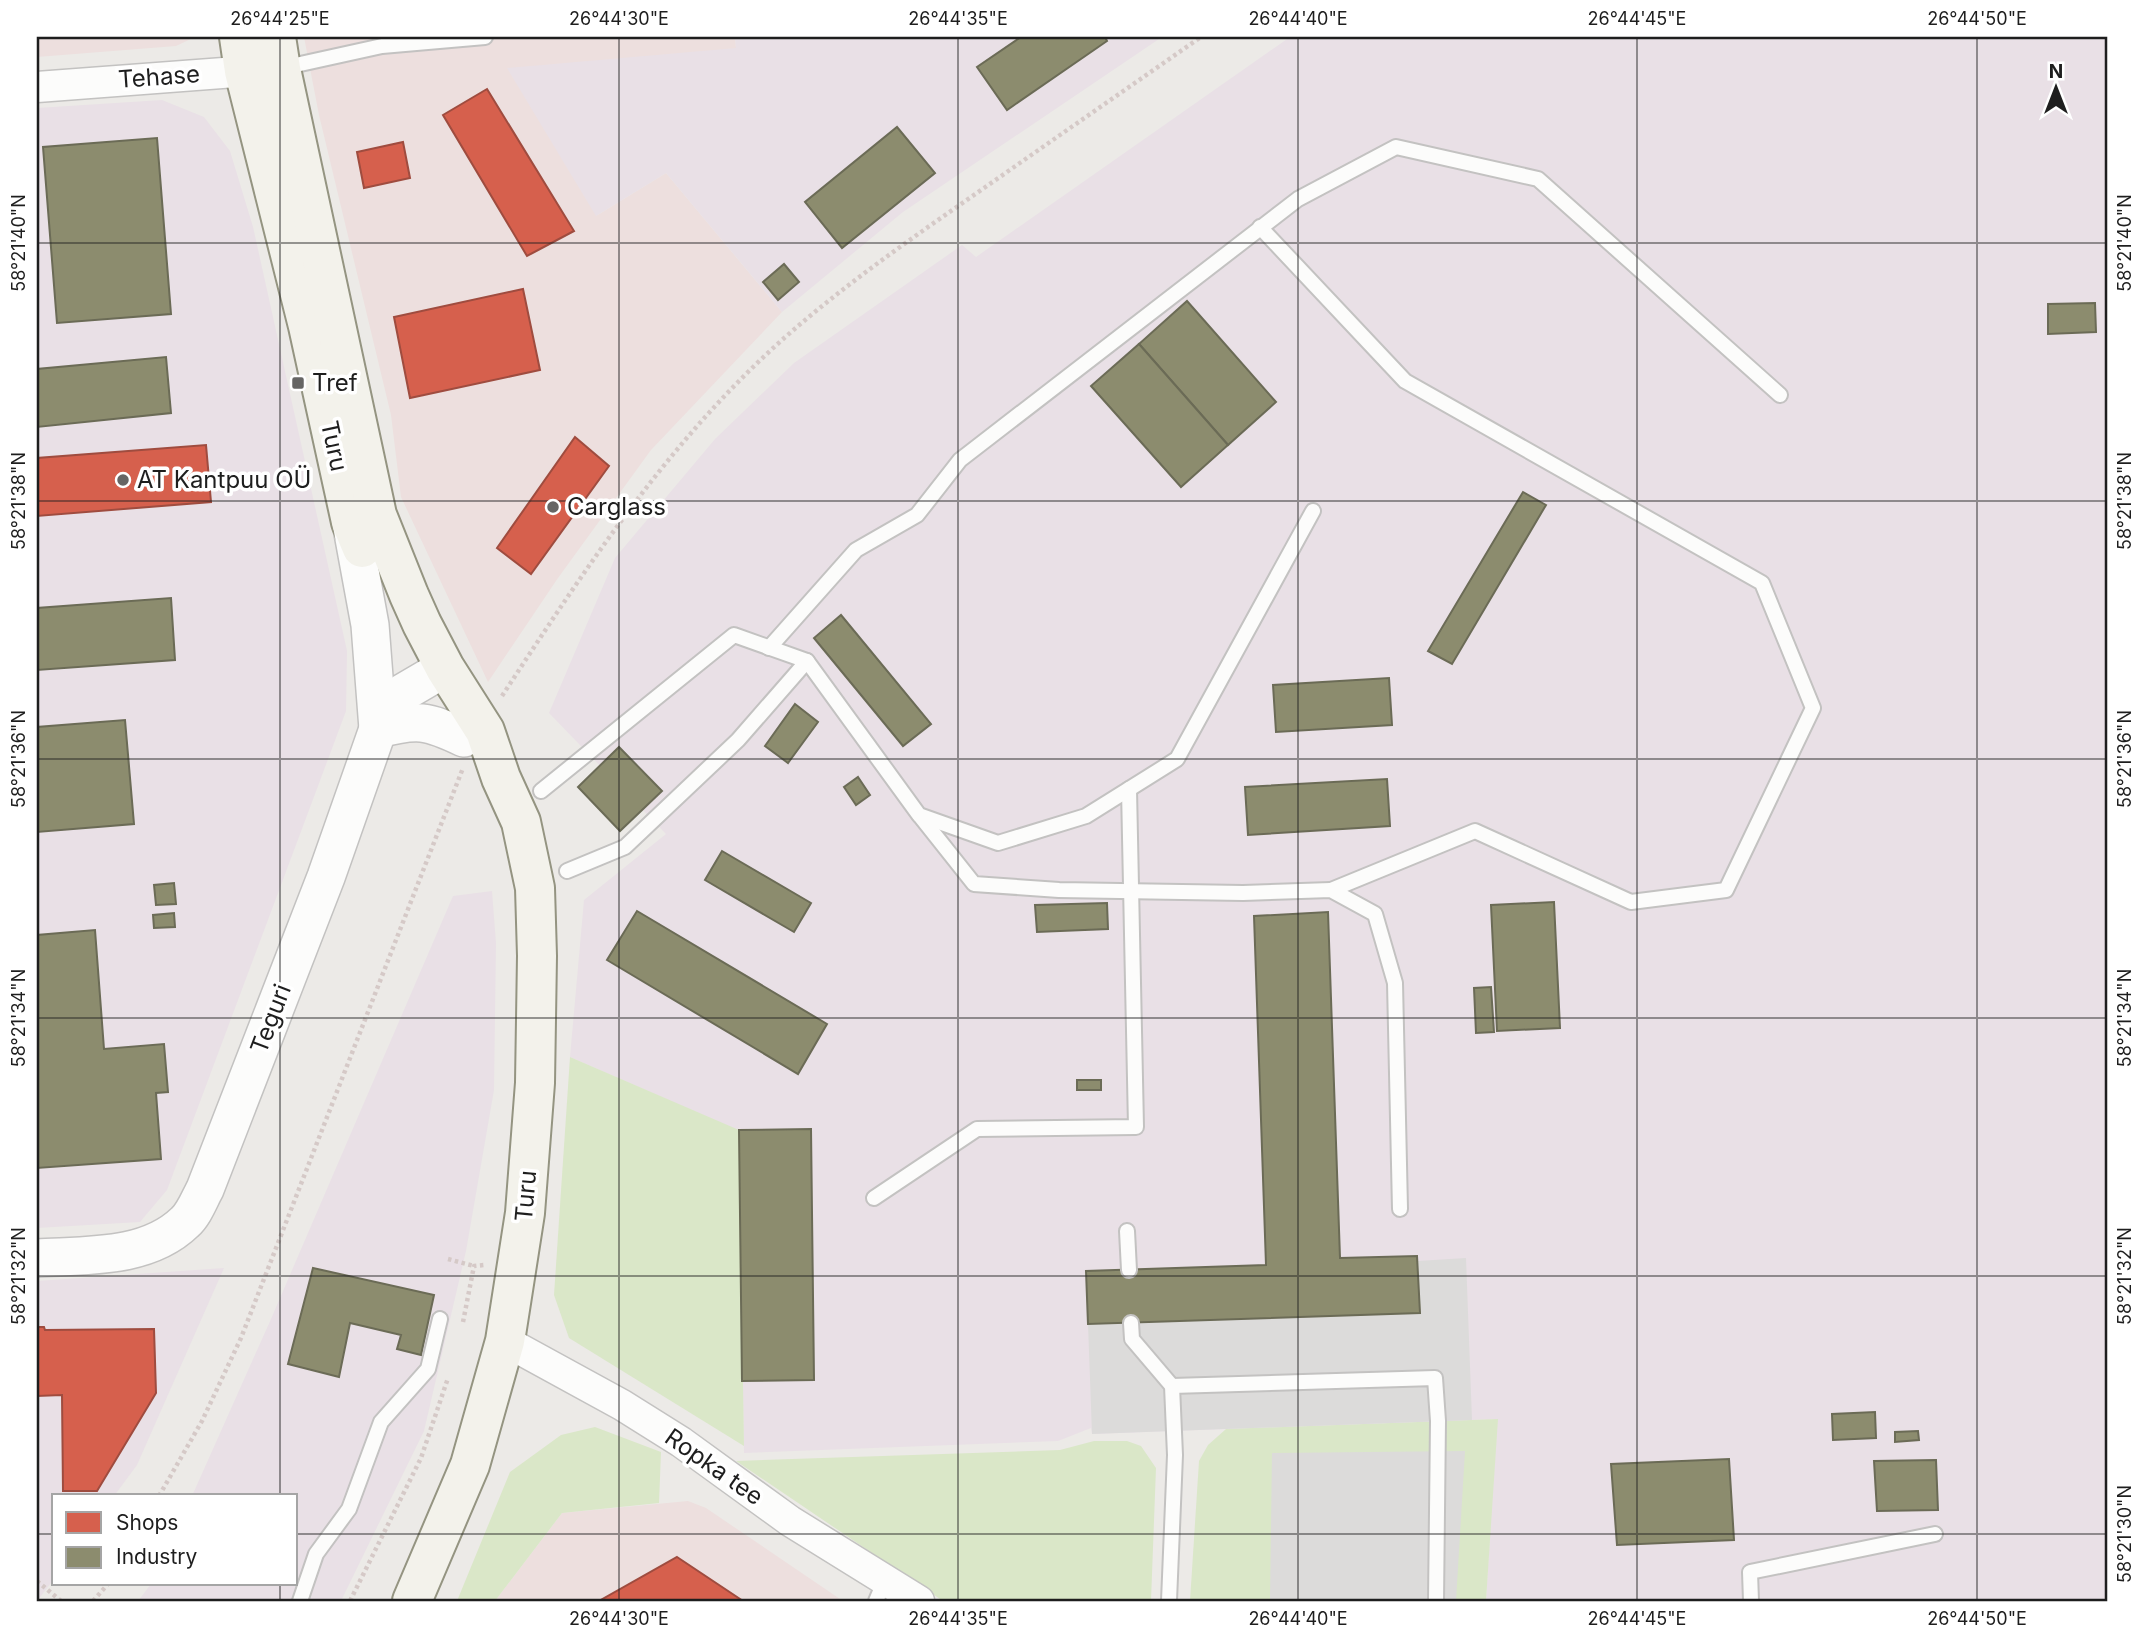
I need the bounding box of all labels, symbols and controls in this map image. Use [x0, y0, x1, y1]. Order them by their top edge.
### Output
text: 26°44'25"E [230, 8, 330, 29]
text: 26°44'30"E [569, 8, 669, 29]
text: 26°44'35"E [908, 8, 1008, 29]
text: 26°44'40"E [1248, 8, 1348, 29]
text: 26°44'45"E [1588, 8, 1686, 29]
text: 26°44'50"E [1927, 8, 2027, 29]
north arrow [2022, 52, 2092, 122]
street label: Tehase [117, 59, 201, 94]
text: N [2049, 60, 2063, 83]
text: 58°21'40"N [8, 194, 29, 292]
text: 58°21'40"N [2114, 194, 2135, 292]
place label: Tref [312, 368, 358, 397]
marker: Tref [290, 375, 306, 391]
street label: Turu [315, 418, 354, 474]
text: 58°21'38"N [8, 452, 29, 550]
text: 58°21'38"N [2114, 452, 2135, 550]
place label: AT Kantpuu OÜ [137, 465, 311, 494]
marker: AT Kantpuu OÜ [115, 472, 131, 488]
place label: Carglass [567, 492, 666, 521]
marker: Carglass [545, 499, 561, 515]
text: 58°21'36"N [8, 710, 29, 808]
text: 58°21'36"N [2114, 710, 2135, 808]
text: 58°21'34"N [8, 969, 29, 1067]
text: 58°21'34"N [2114, 969, 2135, 1067]
street label: Teguri [244, 980, 297, 1058]
street label: Turu [509, 1169, 542, 1223]
text: 58°21'32"N [8, 1227, 29, 1325]
text: 58°21'32"N [2114, 1227, 2135, 1325]
street label: Ropka tee [660, 1422, 769, 1511]
text: 58°21'30"N [2114, 1485, 2135, 1583]
legend [52, 1494, 298, 1586]
text: Shops [116, 1510, 178, 1535]
text: Industry [116, 1544, 198, 1569]
text: 26°44'30"E [569, 1608, 669, 1629]
text: 26°44'35"E [908, 1608, 1008, 1629]
text: 26°44'40"E [1248, 1608, 1348, 1629]
text: 26°44'45"E [1588, 1608, 1686, 1629]
text: 26°44'50"E [1927, 1608, 2027, 1629]

